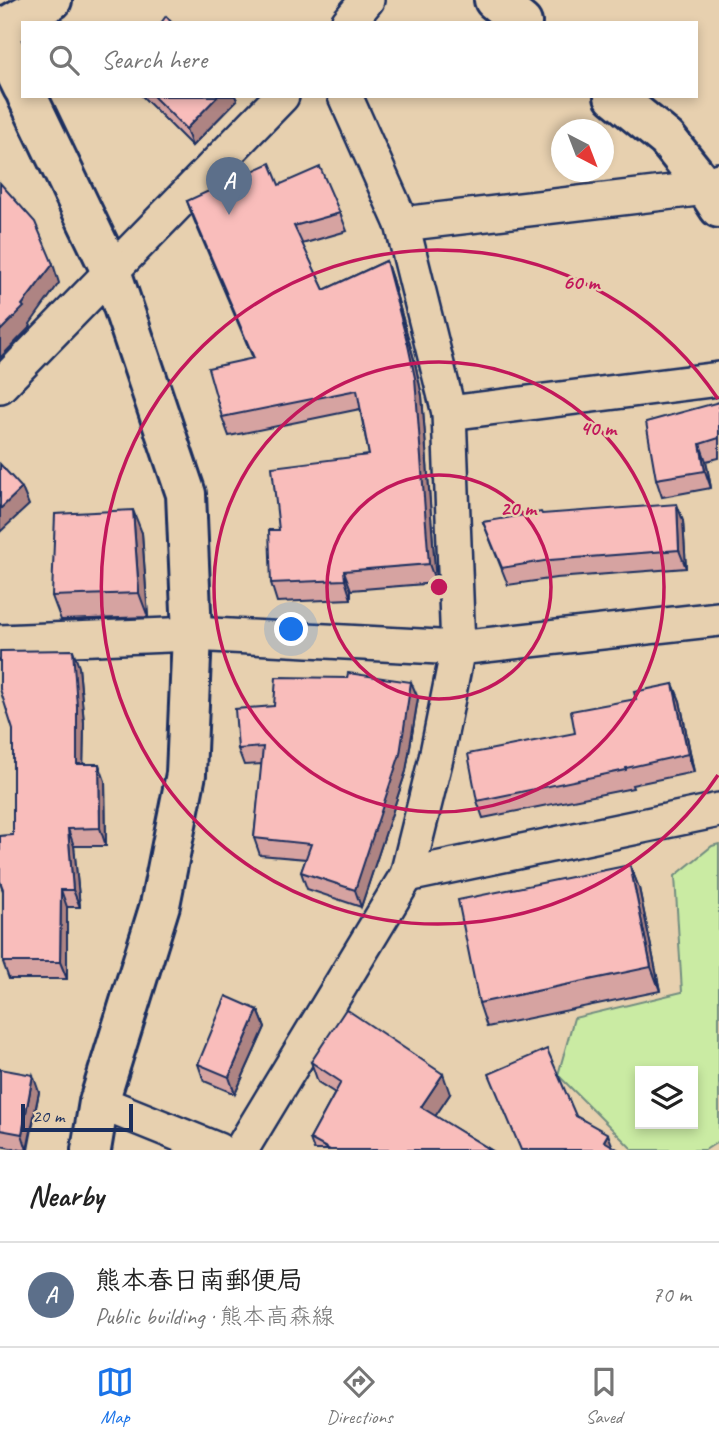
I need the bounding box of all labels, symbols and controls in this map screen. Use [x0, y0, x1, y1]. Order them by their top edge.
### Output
search box [21, 21, 698, 98]
icon: search [45, 41, 83, 79]
text: Search here [101, 43, 207, 76]
north arrow [551, 119, 614, 182]
pin: A [206, 157, 252, 215]
text: 60 m [563, 269, 601, 295]
text: 40 m [580, 415, 618, 441]
text: 20 m [500, 495, 538, 521]
centre of rings [427, 575, 451, 599]
your location [274, 612, 308, 646]
map controls [635, 1066, 698, 1129]
button: layers [635, 1066, 698, 1129]
scale bar [21, 1101, 133, 1133]
text: 20 m [32, 1104, 64, 1128]
text: Nearby [28, 1177, 104, 1215]
text: 熊本春日南郵便局 [95, 1264, 303, 1297]
text: A [45, 1280, 57, 1309]
text: 70 m [652, 1280, 691, 1309]
text: Public building · 熊本高森線 [95, 1302, 335, 1331]
tab: Map [96, 1363, 134, 1429]
tab: Directions [326, 1363, 393, 1429]
tab: Saved [585, 1363, 623, 1429]

